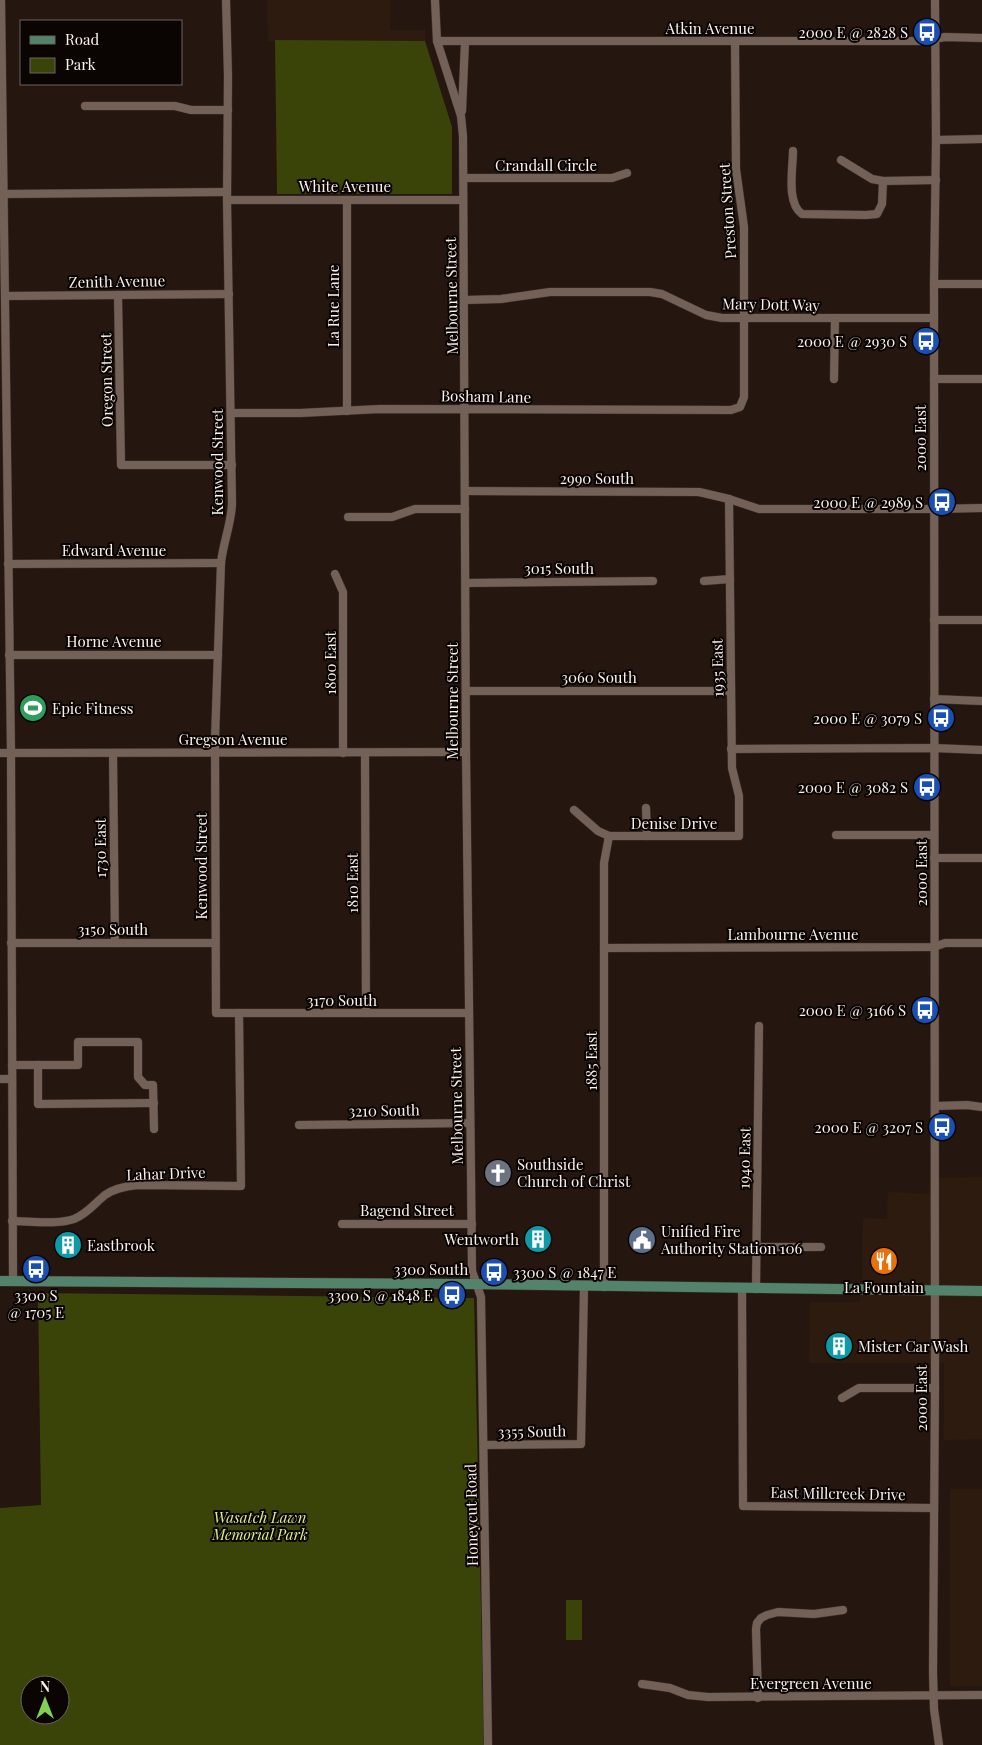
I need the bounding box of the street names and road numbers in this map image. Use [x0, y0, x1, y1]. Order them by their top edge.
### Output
street label: Atkin Avenue [664, 18, 755, 38]
street label: Crandall Circle [495, 155, 597, 175]
street label: Preston Street [714, 162, 740, 260]
street label: White Avenue [298, 176, 391, 196]
street label: Melbourne Street [440, 237, 462, 355]
street label: La Rue Lane [323, 265, 343, 347]
street label: Zenith Avenue [69, 270, 165, 292]
street label: Mary Dott Way [722, 293, 821, 315]
street label: Oregon Street [95, 332, 117, 427]
street label: Bosham Lane [441, 385, 531, 407]
street label: 2000 East [910, 404, 930, 471]
street label: Kenwood Street [207, 408, 227, 515]
street label: 2990 South [560, 468, 634, 488]
street label: Edward Avenue [62, 540, 166, 560]
street label: 3015 South [524, 558, 594, 578]
street label: 1800 East [320, 630, 340, 695]
street label: Horne Avenue [66, 631, 162, 651]
street label: 1935 East [706, 638, 728, 697]
street label: Melbourne Street [442, 642, 462, 760]
street label: 3060 South [561, 667, 637, 687]
street label: Gregson Avenue [179, 729, 287, 749]
street label: Kenwood Street [191, 812, 211, 919]
street label: Denise Drive [631, 813, 717, 833]
street label: 1730 East [90, 817, 110, 878]
street label: 2000 East [911, 839, 931, 906]
street label: 1810 East [342, 852, 362, 913]
street label: 3150 South [78, 919, 148, 939]
street label: Lambourne Avenue [728, 924, 858, 944]
street label: 3170 South [307, 990, 377, 1010]
street label: 1885 East [581, 1031, 601, 1091]
street label: Melbourne Street [445, 1047, 467, 1165]
street label: 3210 South [348, 1099, 420, 1121]
street label: 1940 East [733, 1126, 755, 1189]
street label: Lahar Drive [126, 1162, 206, 1184]
street label: Bagend Street [360, 1200, 455, 1220]
street label: 3300 South [394, 1259, 468, 1279]
street label: 2000 East [911, 1364, 931, 1431]
street label: 3355 South [497, 1420, 567, 1442]
street label: Honeycut Road [460, 1464, 482, 1566]
street label: East Millcreek Drive [770, 1482, 906, 1504]
street label: Evergreen Avenue [750, 1673, 872, 1693]

